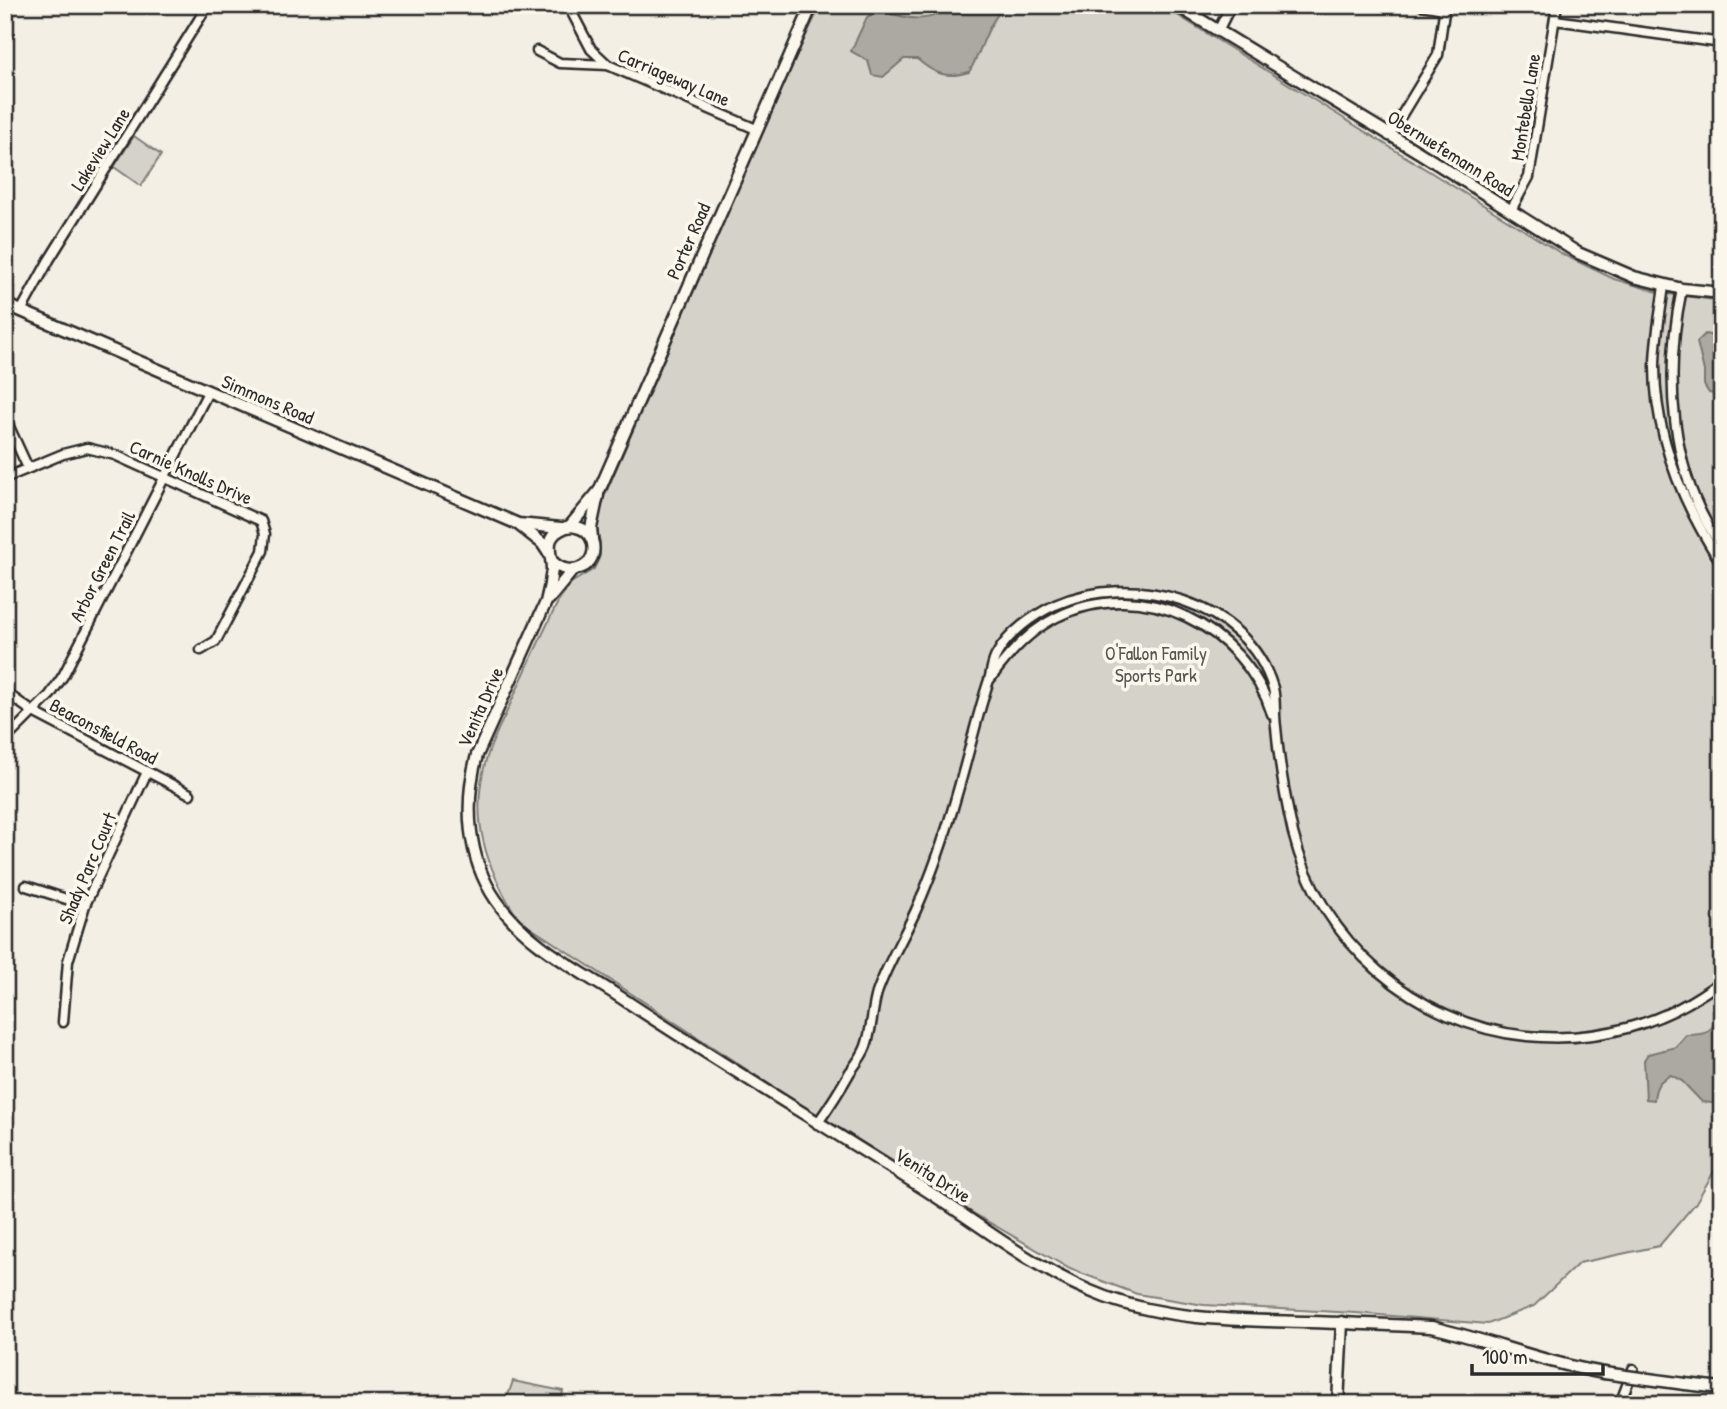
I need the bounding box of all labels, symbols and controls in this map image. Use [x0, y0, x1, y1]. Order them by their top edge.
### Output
street label: Carriageway Lane [614, 42, 734, 112]
street label: Montebello Lane [1504, 51, 1546, 162]
street label: Lakeview Lane [64, 102, 136, 195]
street label: Obernuefemann Road [1383, 104, 1520, 203]
street label: Porter Road [660, 198, 717, 283]
street label: Simmons Road [218, 368, 319, 430]
street label: Carnie Knolls Drive [126, 433, 257, 511]
street label: Arbor Green Trail [63, 505, 142, 626]
park label: O'Fallon Family Sports Park [1105, 640, 1207, 688]
street label: Venita Drive [451, 662, 509, 751]
street label: Beaconsfield Road [45, 692, 163, 771]
street label: Shady Parc Court [52, 808, 122, 928]
street label: Venita Drive [890, 1141, 976, 1209]
scale bar [1472, 1332, 1603, 1376]
text: 100 m [1482, 1342, 1528, 1371]

